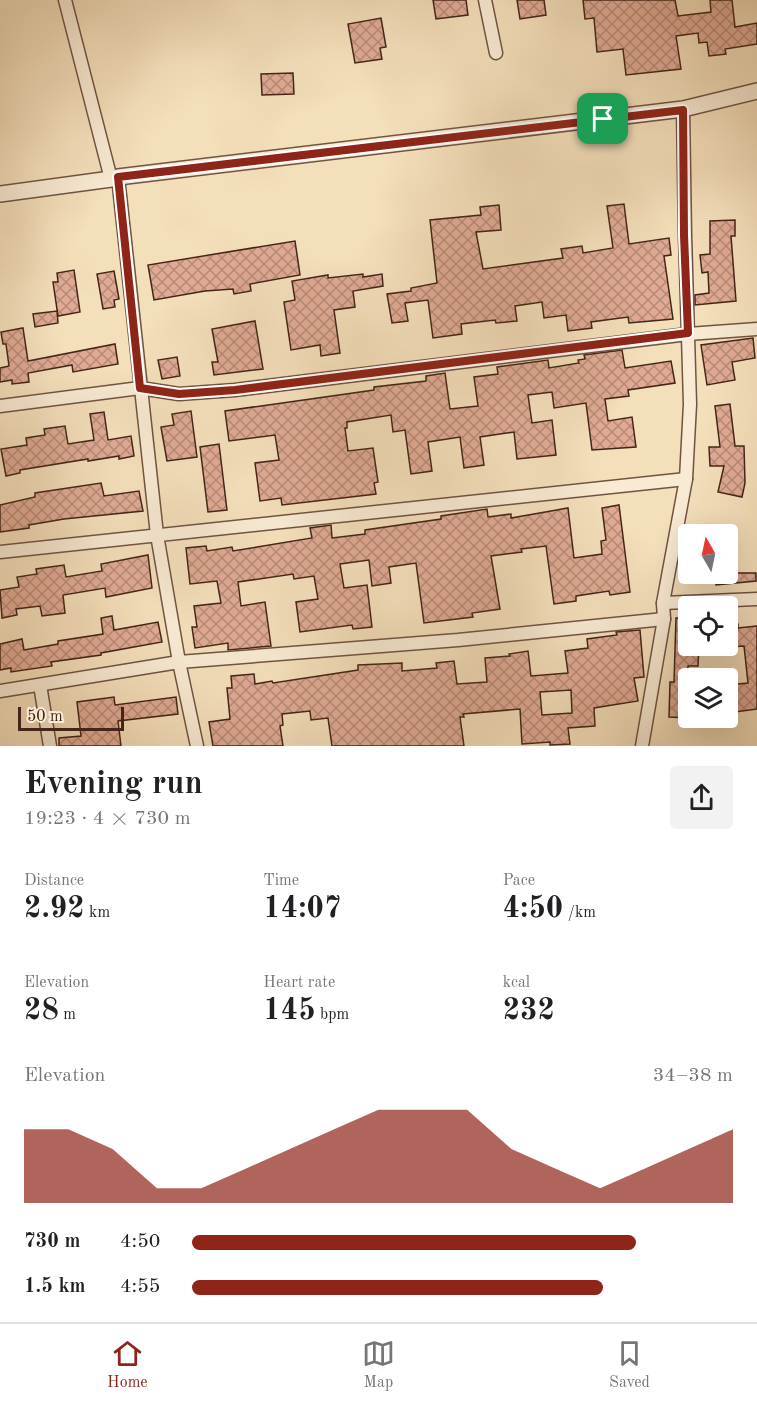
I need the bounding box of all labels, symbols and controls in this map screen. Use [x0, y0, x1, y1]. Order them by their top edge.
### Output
pin [577, 93, 628, 144]
icon: arrive [586, 102, 619, 135]
north arrow [678, 524, 738, 584]
map controls [678, 524, 738, 728]
button: locate [678, 596, 738, 656]
button: layers [678, 668, 738, 728]
scale bar [18, 704, 124, 732]
text: 50 m [27, 709, 63, 725]
button: share [670, 766, 733, 829]
text: Evening run [24, 768, 203, 801]
text: 19:23 · 4 × 730 m [24, 809, 191, 829]
text: Distance [24, 873, 84, 889]
text: Time [263, 873, 299, 889]
text: Pace [503, 873, 535, 889]
text: 2.92 [24, 894, 85, 924]
text: 14:07 [263, 894, 341, 924]
text: 4:50 [503, 894, 563, 924]
text: km [85, 905, 110, 921]
text: /km [563, 905, 596, 921]
text: Elevation [24, 975, 89, 991]
text: Heart rate [263, 975, 335, 991]
text: kcal [503, 975, 530, 991]
text: 28 [24, 996, 59, 1026]
text: 145 [263, 996, 316, 1026]
text: 232 [503, 996, 555, 1026]
text: m [59, 1007, 76, 1023]
text: bpm [316, 1007, 349, 1023]
text: Elevation [24, 1066, 105, 1086]
text: 34–38 m [653, 1066, 733, 1086]
text: 730 m [24, 1232, 80, 1252]
text: 4:50 [120, 1232, 160, 1252]
text: 1.5 km [24, 1277, 86, 1297]
text: 4:55 [120, 1277, 160, 1297]
tab: Home [107, 1337, 148, 1393]
tab: Map [362, 1337, 395, 1393]
tab: Saved [609, 1337, 650, 1393]

